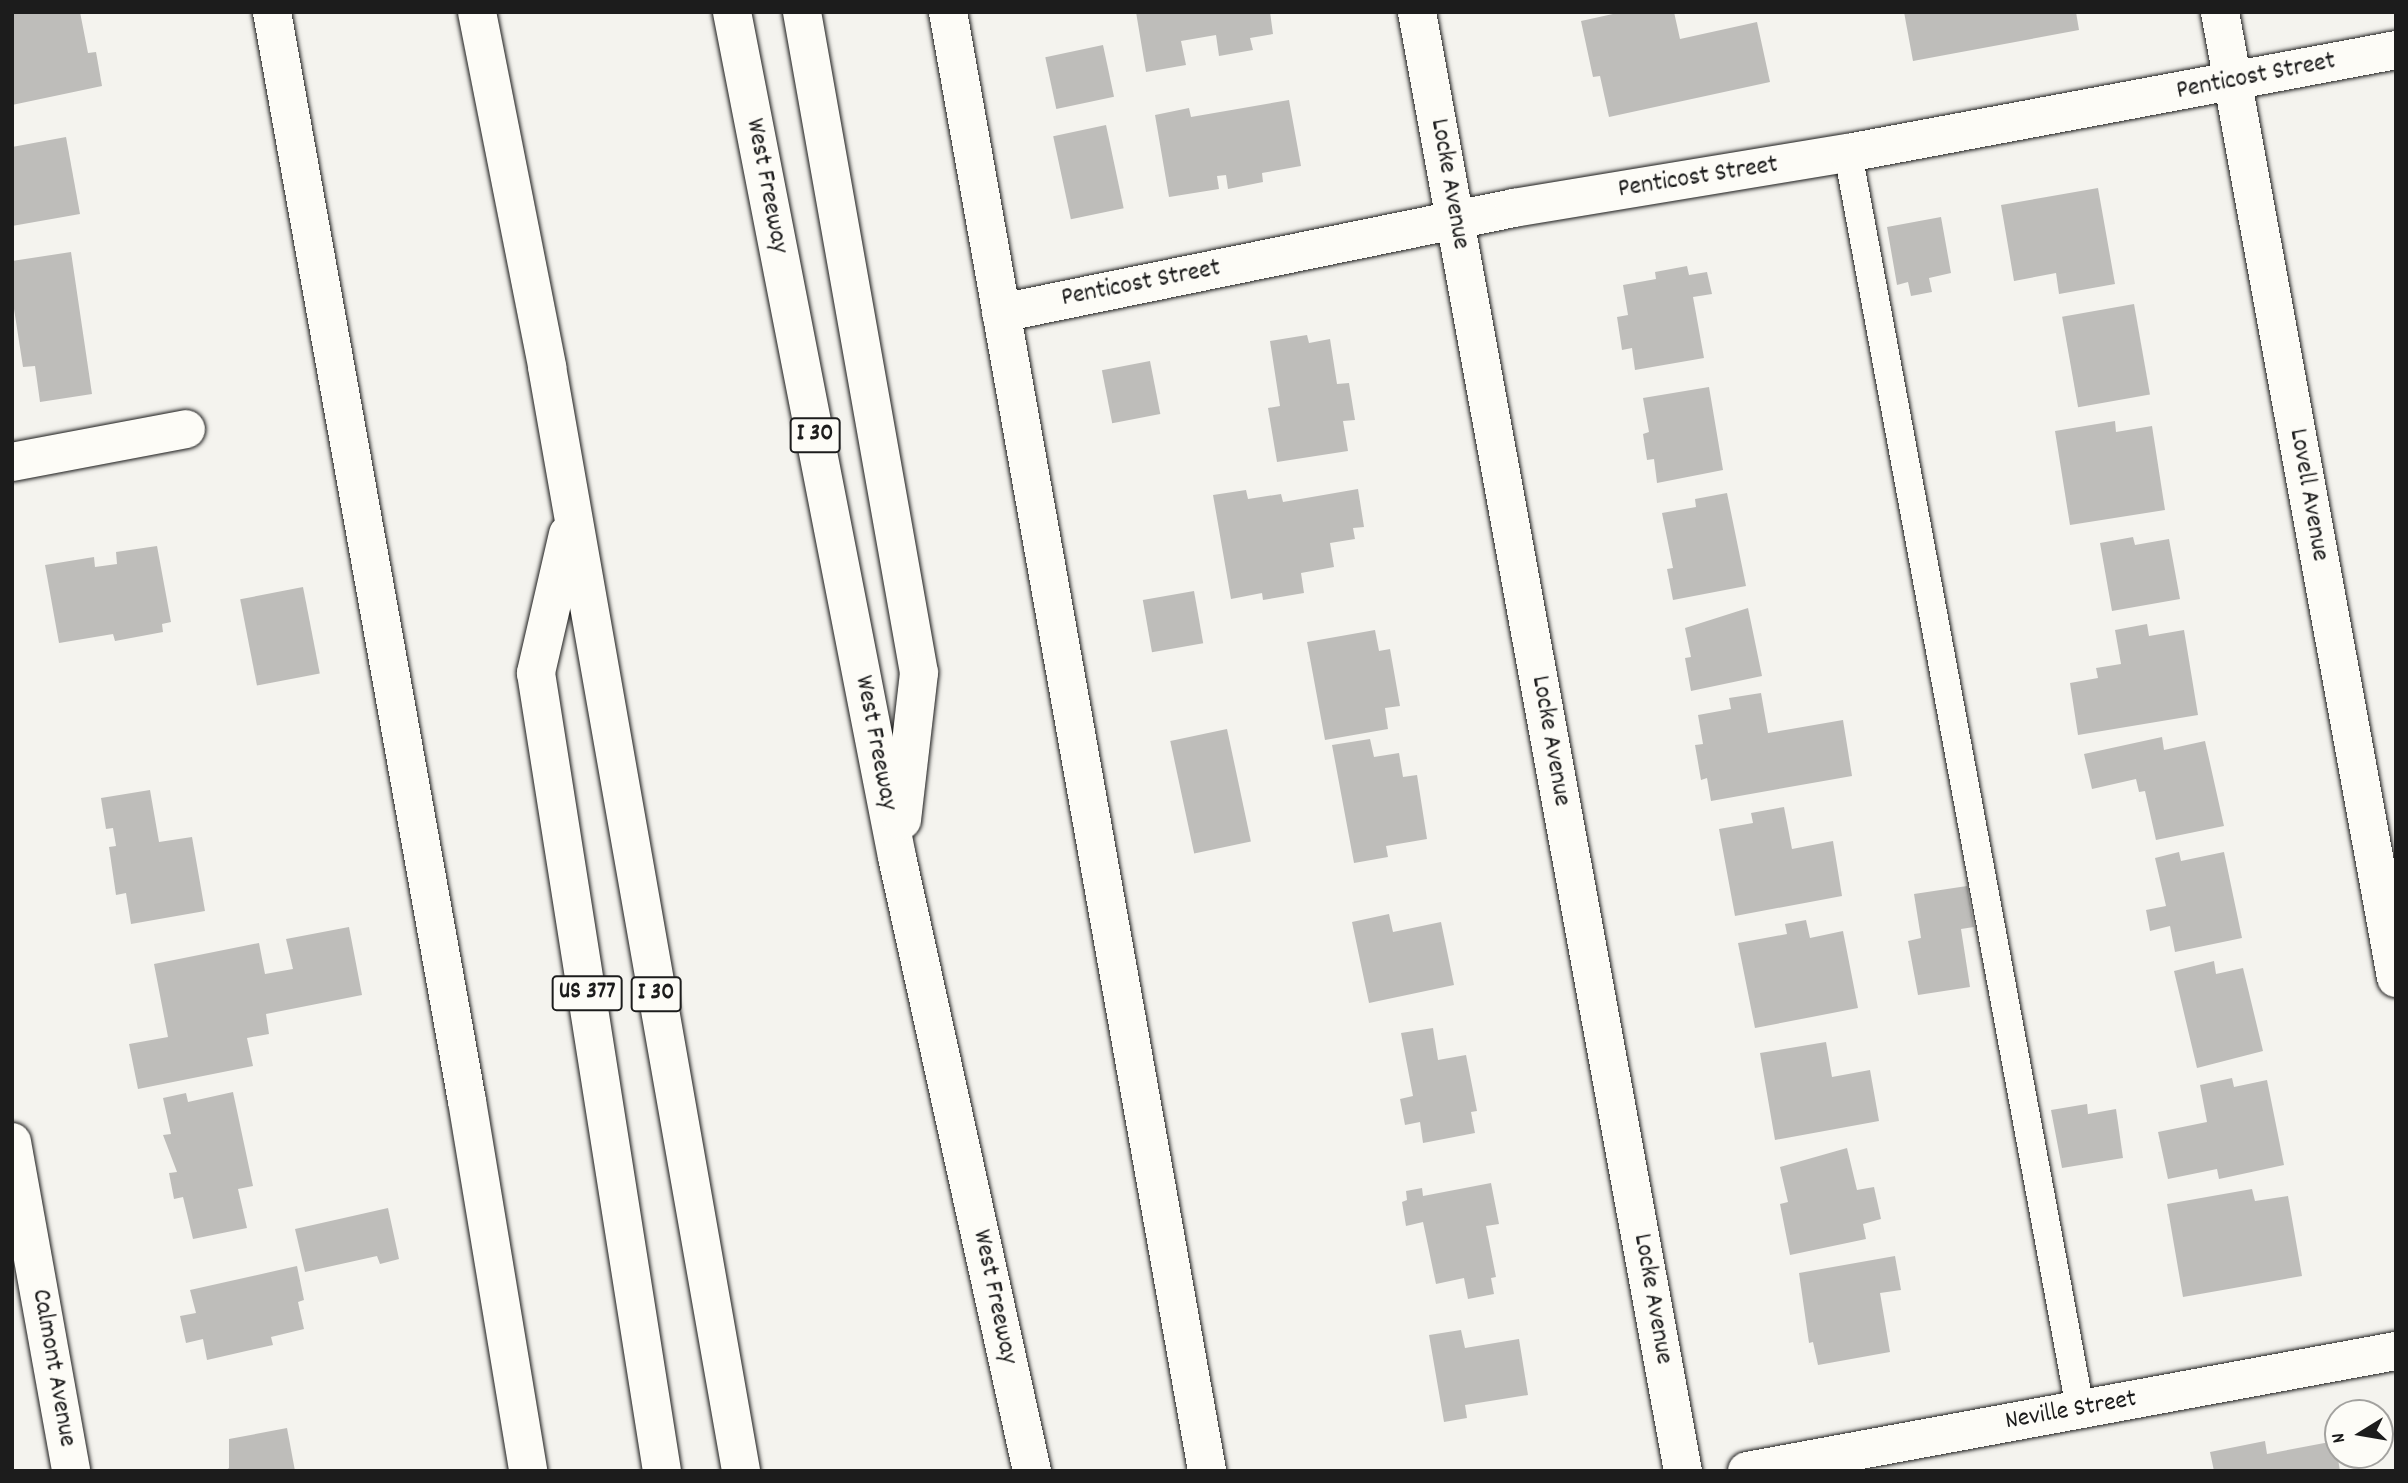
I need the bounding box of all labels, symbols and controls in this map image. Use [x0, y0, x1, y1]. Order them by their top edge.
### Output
street label: Penticost Street [2174, 46, 2338, 108]
street label: West Freeway [738, 116, 794, 256]
street label: Locke Avenue [1422, 116, 1476, 252]
street label: Penticost Street [1616, 150, 1780, 206]
street label: Penticost Street [1059, 253, 1223, 315]
road number: I 30 [789, 414, 841, 456]
street label: Lovell Avenue [2281, 426, 2335, 564]
street label: West Freeway [847, 673, 903, 813]
street label: Locke Avenue [1523, 673, 1577, 809]
road number: US 377 [550, 973, 624, 1014]
road number: I 30 [630, 974, 682, 1014]
street label: West Freeway [965, 1227, 1023, 1367]
street label: Locke Avenue [1625, 1231, 1679, 1367]
street label: Calmont Avenue [24, 1287, 82, 1449]
street label: Neville Street [2003, 1384, 2139, 1438]
north arrow [2324, 1399, 2394, 1469]
text: N [2326, 1431, 2354, 1445]

